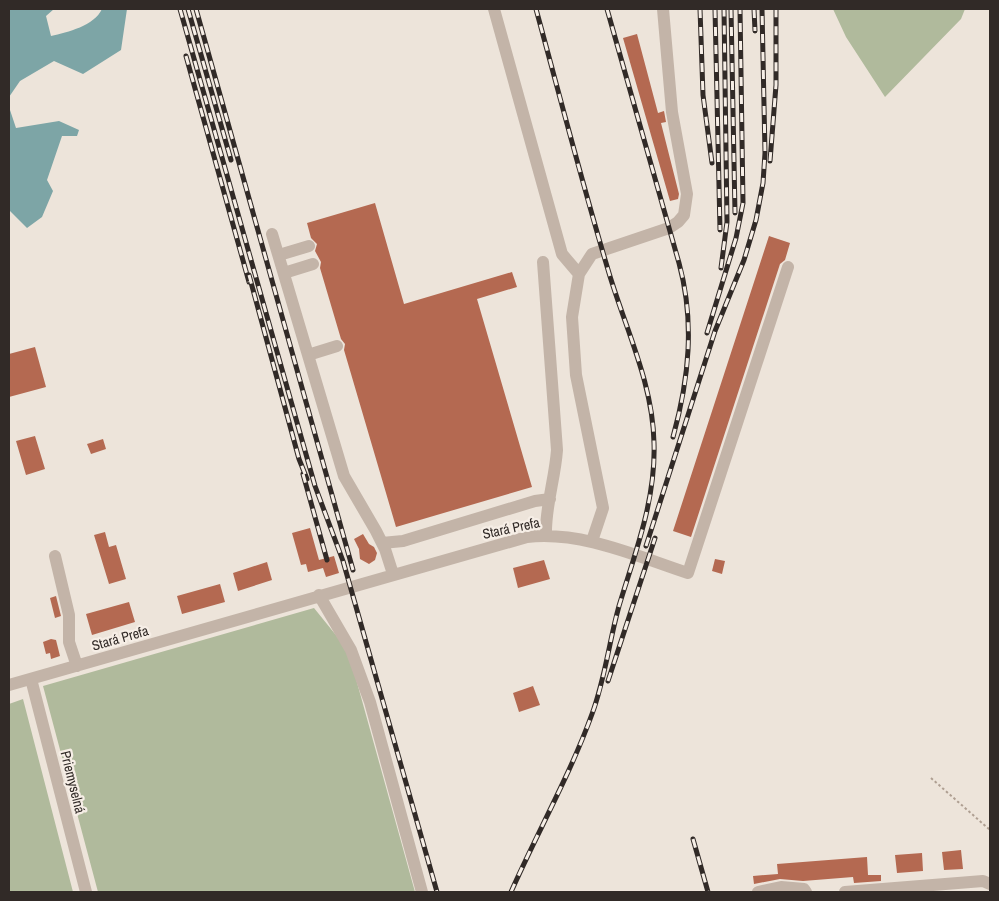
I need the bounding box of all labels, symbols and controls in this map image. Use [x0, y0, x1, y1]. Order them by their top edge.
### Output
street label: Stará Prefa [481, 513, 542, 543]
street label: Stará Prefa [90, 621, 151, 655]
street label: Priemyselná [57, 749, 90, 816]

